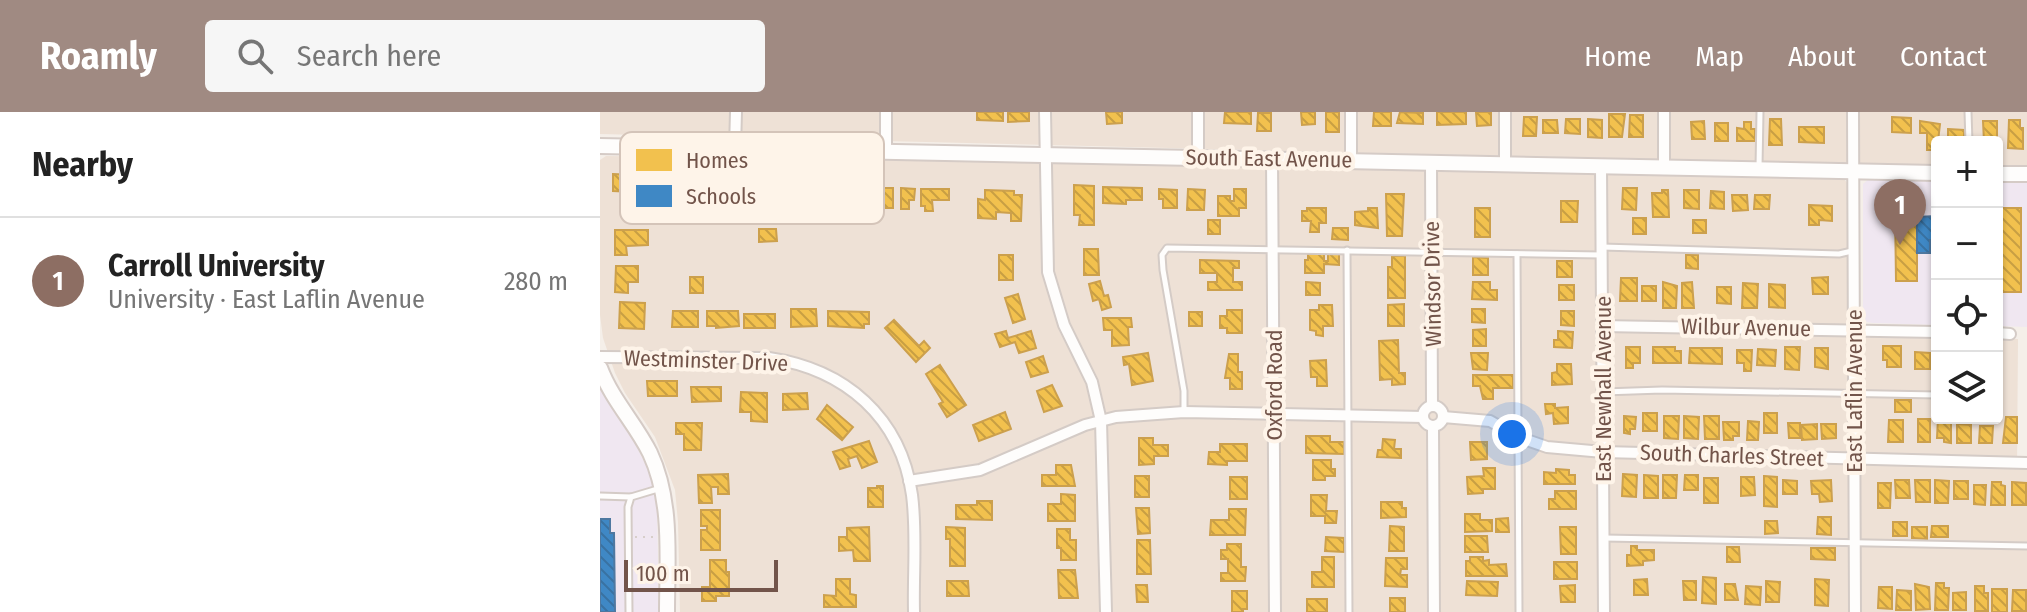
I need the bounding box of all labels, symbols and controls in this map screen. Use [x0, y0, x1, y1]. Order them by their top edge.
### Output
search box [205, 20, 765, 92]
text: Roamly [40, 33, 157, 79]
icon: search [233, 34, 277, 78]
text: Search here [297, 38, 441, 74]
text: Home [1584, 40, 1651, 73]
text: Map [1695, 40, 1744, 73]
text: About [1788, 40, 1856, 73]
text: Contact [1900, 40, 1987, 73]
legend [620, 132, 884, 224]
map controls [1931, 136, 2003, 424]
button: + [1931, 136, 2003, 208]
text: Nearby [32, 144, 133, 185]
street label: South East Avenue [1186, 144, 1352, 173]
text: Homes [686, 147, 748, 174]
pin: 1 [1874, 179, 1926, 245]
text: Schools [686, 183, 756, 210]
button: − [1931, 208, 2003, 280]
street label: Windsor Drive [1418, 221, 1447, 347]
text: Carroll University [108, 248, 325, 284]
text: 1 [53, 266, 64, 297]
text: 280 m [504, 266, 568, 297]
button: locate [1931, 280, 2003, 352]
text: University · East Laflin Avenue [108, 284, 425, 315]
street label: East Newhall Avenue [1590, 296, 1617, 482]
street label: East Laflin Avenue [1841, 309, 1868, 473]
street label: Wilbur Avenue [1681, 313, 1811, 342]
street label: Oxford Road [1261, 330, 1288, 440]
street label: Westminster Drive [623, 344, 789, 377]
button: layers [1931, 352, 2003, 424]
your location [1492, 414, 1532, 454]
street label: South Charles Street [1639, 439, 1825, 472]
scale bar [624, 556, 778, 592]
text: 100 m [636, 560, 690, 587]

